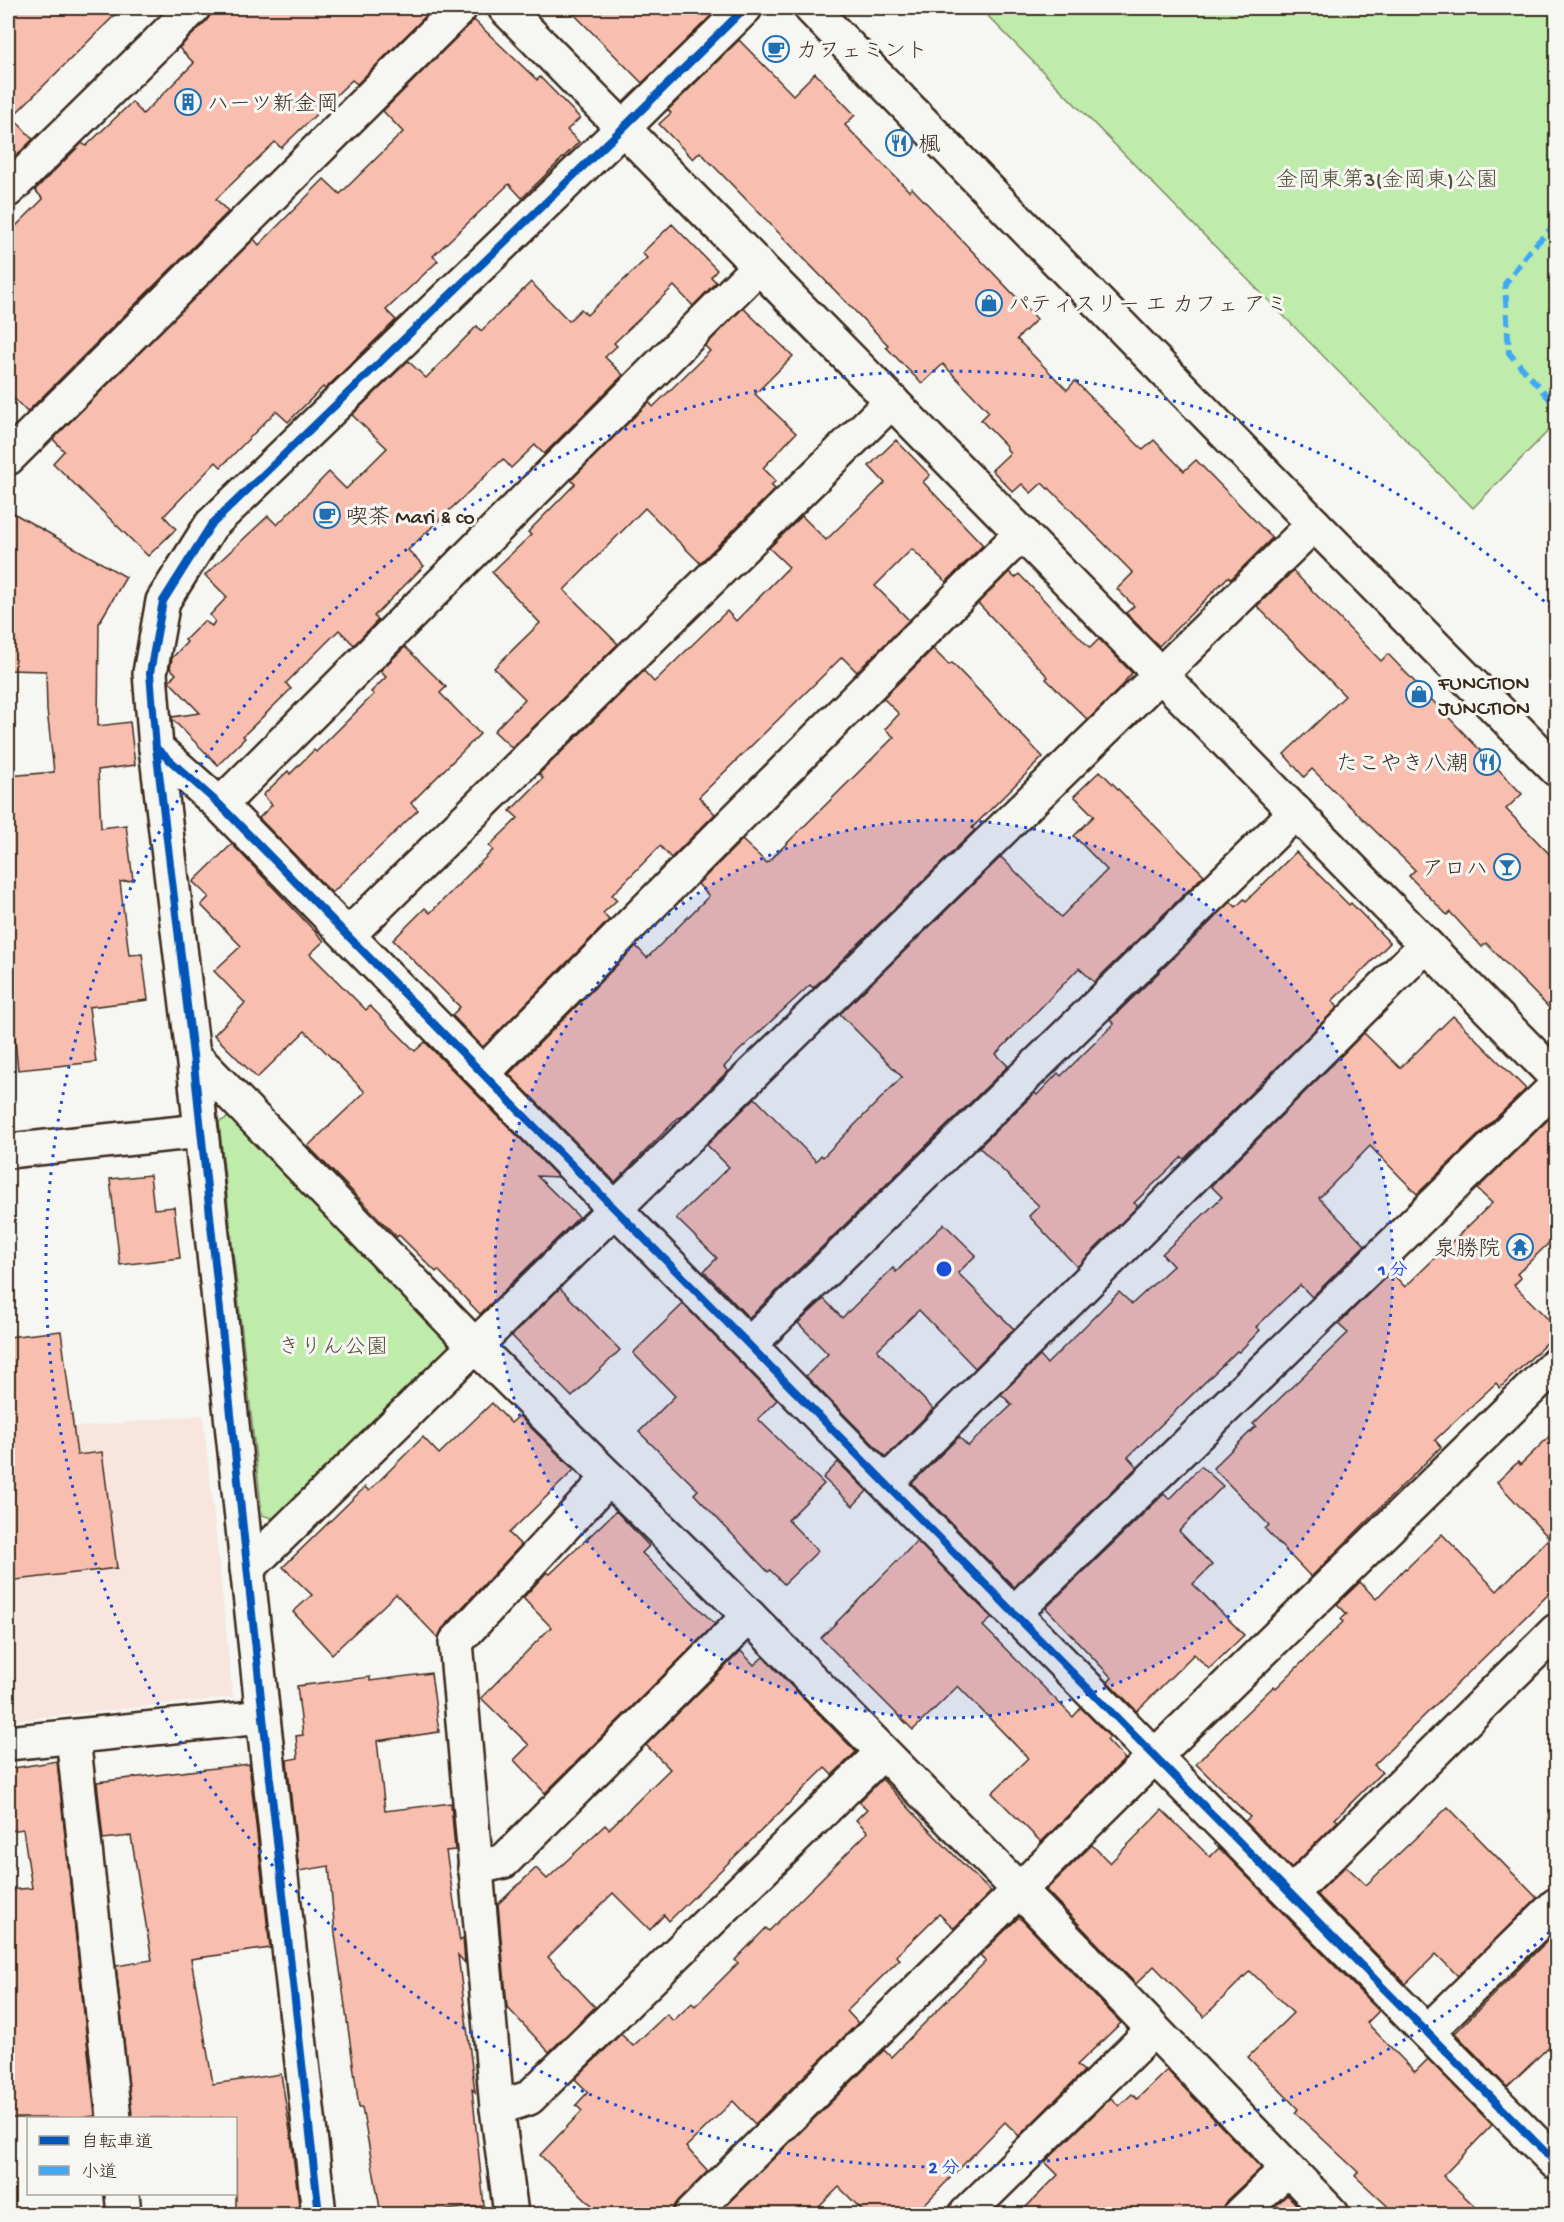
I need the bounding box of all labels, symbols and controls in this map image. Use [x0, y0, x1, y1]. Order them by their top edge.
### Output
cafe icon: カフェミント [761, 34, 791, 64]
place label: カフェミント [796, 40, 928, 66]
building icon: ハーツ新金岡 [173, 87, 203, 117]
place label: ハーツ新金岡 [207, 92, 339, 119]
restaurant icon: 楓 [884, 128, 914, 158]
place label: 楓 [918, 133, 940, 160]
park label: 金岡東第3(金岡東)公園 [1276, 168, 1498, 195]
shop icon: パティスリー エ カフェ アミ [974, 288, 1004, 318]
place label: パティスリー エ カフェ アミ [1008, 294, 1288, 320]
cafe icon: 喫茶 Mari & co [312, 500, 342, 530]
place label: 喫茶 Mari & co [346, 505, 475, 532]
place label: FUNCTION JUNCTION [1437, 672, 1530, 723]
shop icon: FUNCTION JUNCTION [1404, 679, 1434, 709]
restaurant icon: たこやき八潮 [1472, 747, 1502, 777]
place label: たこやき八潮 [1336, 752, 1468, 779]
bar icon: アロハ [1492, 852, 1522, 882]
place label: アロハ [1422, 858, 1488, 884]
temple icon: 泉勝院 [1505, 1232, 1535, 1262]
place label: 泉勝院 [1434, 1237, 1500, 1264]
centre of rings [934, 1259, 954, 1279]
text: 1 分 [1377, 1260, 1408, 1282]
park label: きりん公園 [278, 1336, 388, 1362]
legend [27, 2117, 237, 2195]
text: 自転車道 [81, 2132, 153, 2154]
text: 2 分 [928, 2158, 960, 2180]
text: 小道 [81, 2162, 117, 2184]

